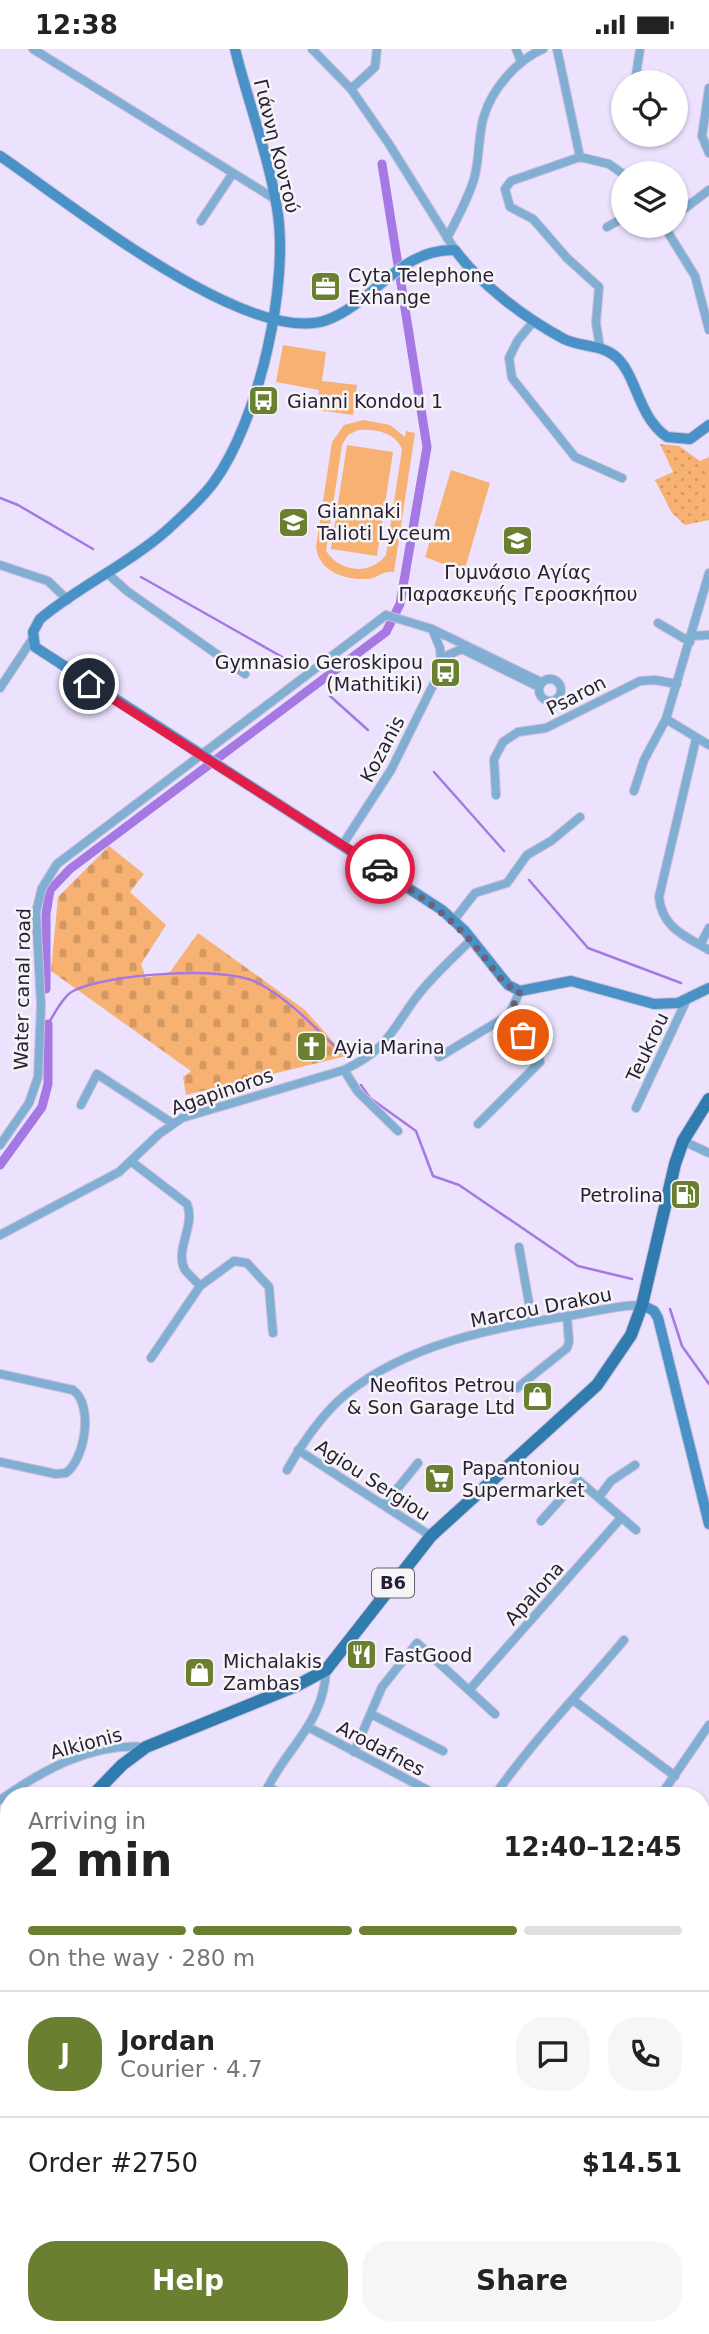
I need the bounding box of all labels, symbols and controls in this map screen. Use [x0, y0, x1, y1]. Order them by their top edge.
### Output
text: 12:38 [35, 10, 118, 40]
map controls [611, 70, 688, 238]
button: locate [611, 70, 688, 147]
street label: Γιάννη Κοντού [250, 77, 304, 215]
button: layers [611, 161, 688, 238]
place label: Cyta Telephone Exhange [348, 264, 494, 308]
office icon: Cyta Telephone Exhange [308, 269, 342, 303]
bus stop icon: Gianni Kondou 1 [247, 384, 281, 418]
place label: Gianni Kondou 1 [287, 390, 443, 412]
place label: Giannaki Talioti Lyceum [316, 500, 451, 544]
school or university icon: Giannaki Talioti Lyceum [277, 505, 311, 539]
school or university icon: Γυμνάσιο Αγίας Παρασκευής Γεροσκήπου [501, 524, 535, 558]
place label: Γυμνάσιο Αγίας Παρασκευής Γεροσκήπου [398, 561, 638, 605]
place label: Gymnasio Geroskipou (Mathitiki) [215, 651, 423, 695]
pin [59, 654, 119, 714]
bus stop icon: Gymnasio Geroskipou (Mathitiki) [429, 656, 463, 690]
icon: home [70, 665, 108, 703]
street label: Psaron [543, 671, 609, 719]
street label: Kozanis [355, 712, 409, 786]
courier [345, 834, 415, 904]
icon: car [361, 850, 399, 888]
street label: Water canal road [10, 908, 34, 1070]
pin [493, 1005, 553, 1065]
street label: Teukrou [621, 1009, 673, 1086]
icon: bag [504, 1016, 542, 1054]
church icon: Ayia Marina [294, 1030, 328, 1064]
place label: Ayia Marina [334, 1036, 445, 1058]
street label: Agapinoros [168, 1063, 276, 1119]
fuel station icon: Petrolina [669, 1178, 703, 1212]
place label: Petrolina [580, 1184, 663, 1206]
street label: Marcou Drakou [468, 1282, 614, 1332]
place label: Neofitos Petrou & Son Garage Ltd [347, 1374, 515, 1418]
shop icon: Neofitos Petrou & Son Garage Ltd [521, 1379, 555, 1413]
street label: Agiou Sergiou [312, 1435, 434, 1525]
place label: Papantoniou Supermarket [462, 1457, 585, 1501]
supermarket icon: Papantoniou Supermarket [422, 1462, 456, 1496]
street label: Apalona [500, 1557, 568, 1629]
road number: B6 [372, 1569, 414, 1597]
restaurant icon: FastGood [344, 1638, 378, 1672]
place label: FastGood [384, 1644, 472, 1666]
place label: Michalakis Zambas [223, 1650, 322, 1694]
shop icon: Michalakis Zambas [183, 1655, 217, 1689]
street label: Arodafnes [333, 1716, 429, 1780]
street label: Alkionis [48, 1723, 124, 1763]
text: Arriving in [28, 1808, 146, 1834]
text: 12:40–12:45 [503, 1832, 682, 1862]
text: 2 min [28, 1833, 172, 1887]
text: On the way · 280 m [28, 1945, 255, 1971]
button: chat [516, 2017, 590, 2091]
button: phone [608, 2017, 682, 2091]
text: Jordan [120, 2026, 215, 2056]
text: J [60, 2039, 70, 2069]
text: Courier · 4.7 [120, 2056, 263, 2082]
text: Order #2750 [28, 2148, 198, 2178]
text: $14.51 [582, 2148, 682, 2178]
button: Help [28, 2241, 348, 2321]
button: Share [362, 2241, 682, 2321]

